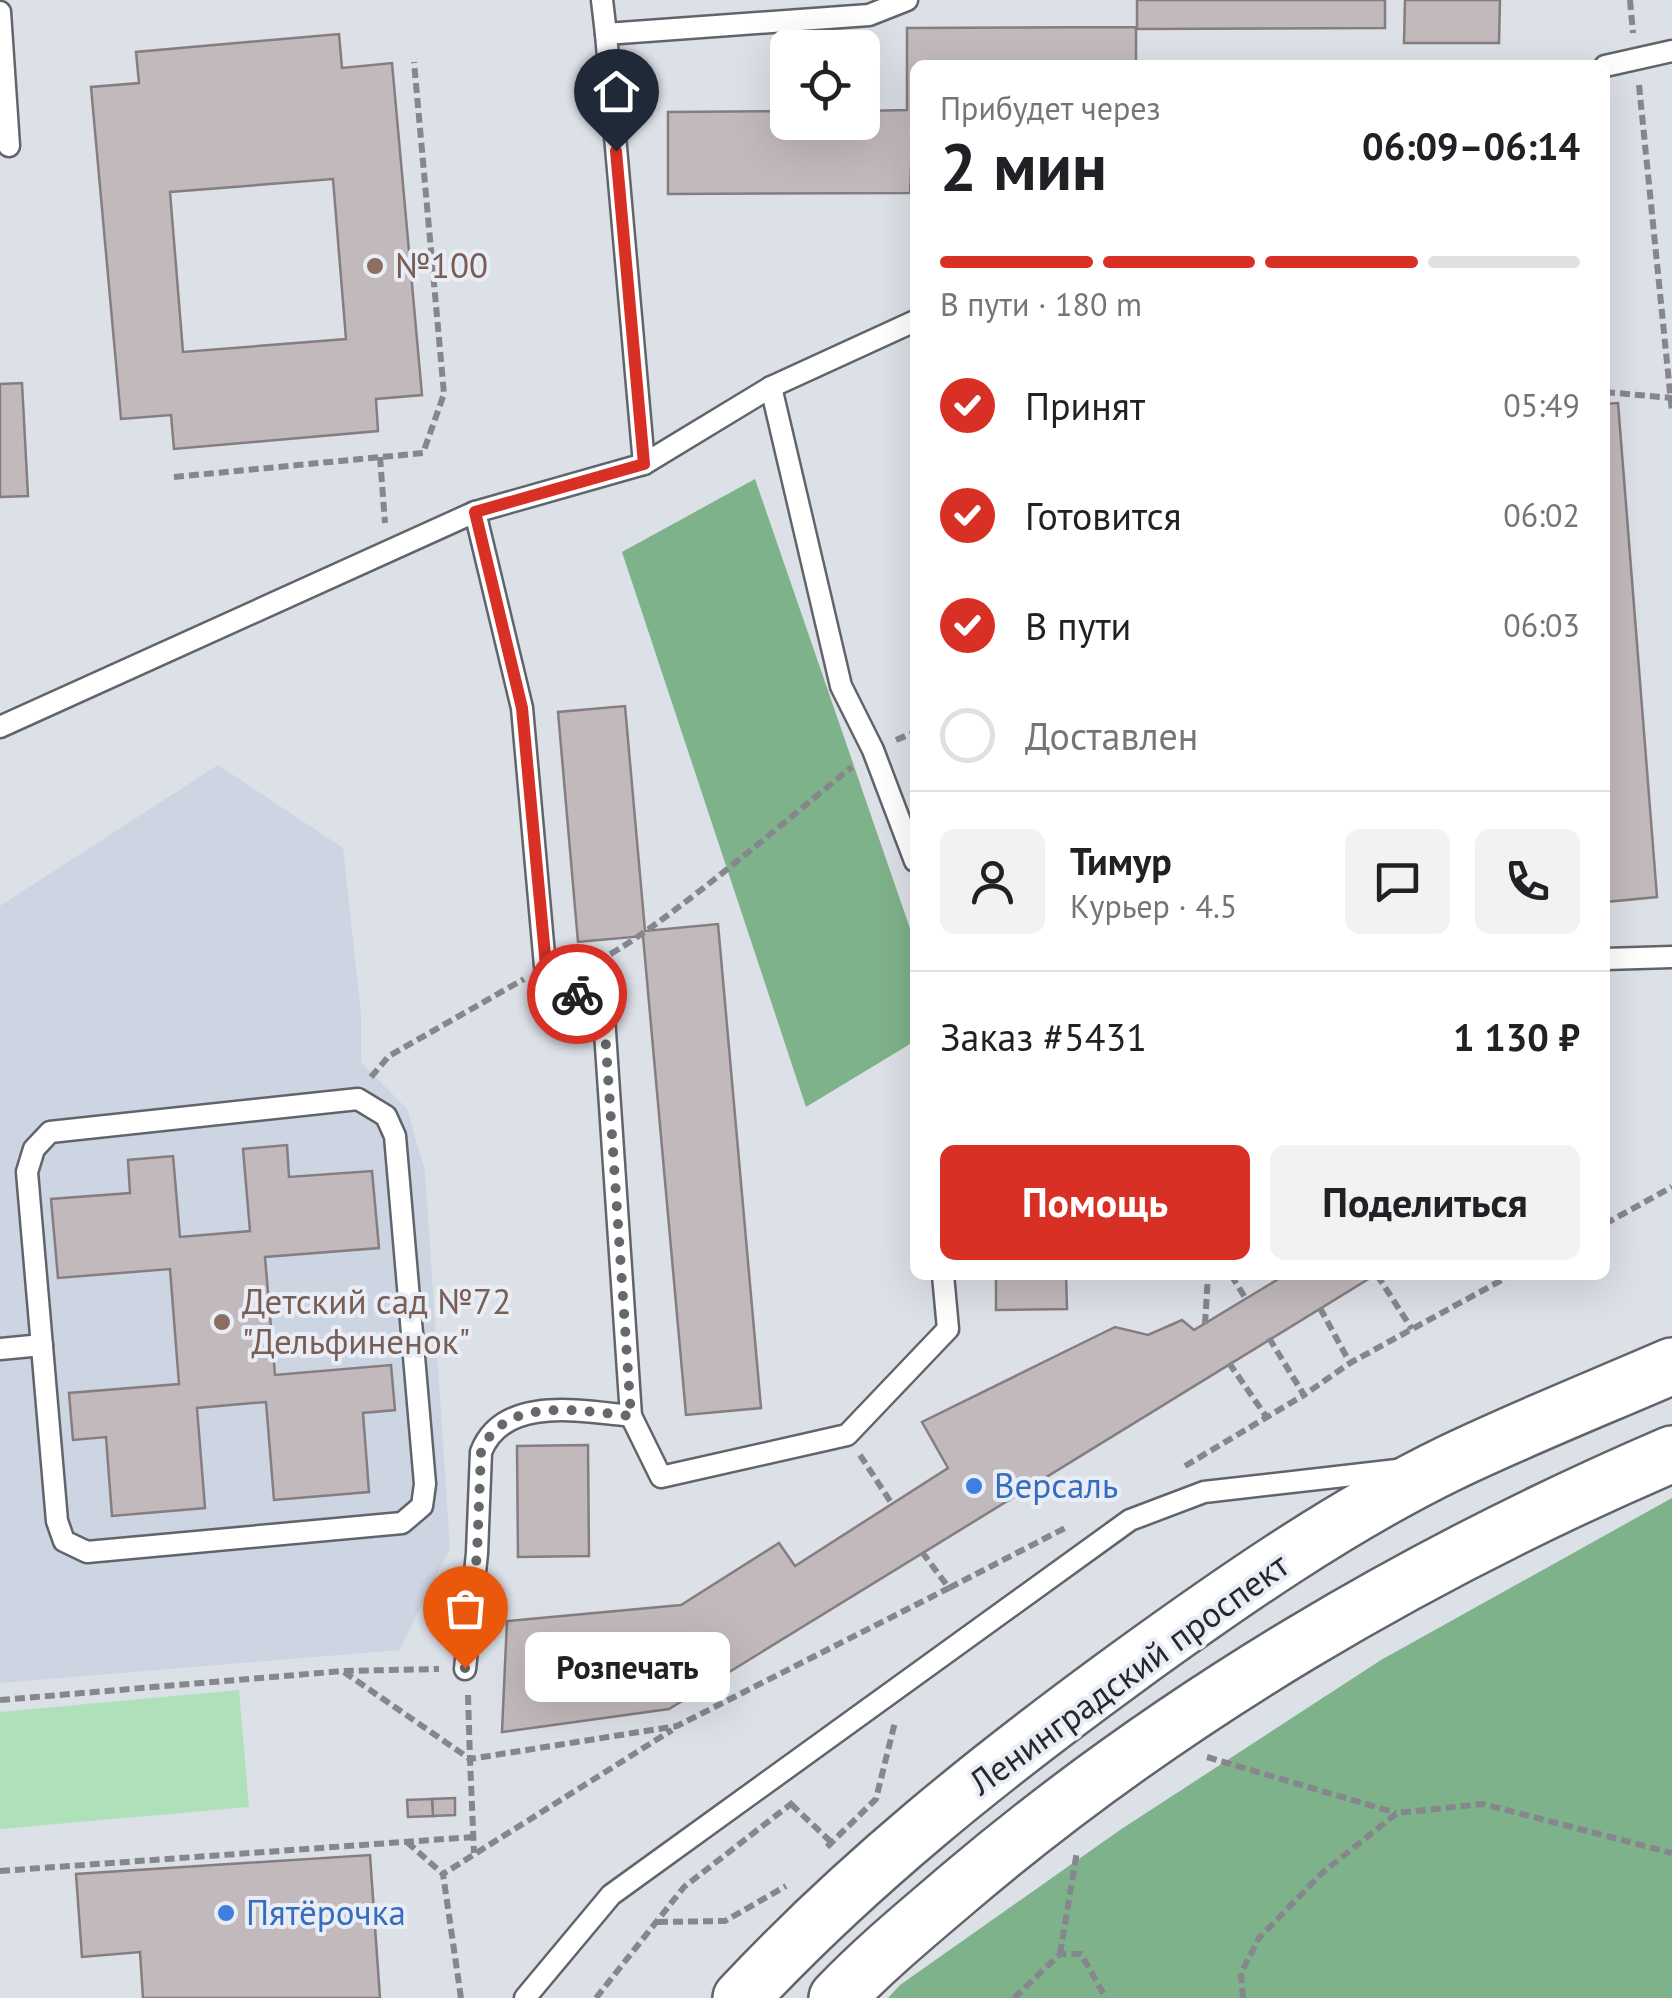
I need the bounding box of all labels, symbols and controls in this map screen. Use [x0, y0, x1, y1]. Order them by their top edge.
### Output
map controls [770, 30, 880, 140]
button: locate [770, 30, 880, 140]
pin [574, 49, 659, 152]
icon: home [589, 64, 644, 119]
text: Прибудет через [940, 87, 1161, 129]
text: 06:09–06:14 [1362, 121, 1580, 170]
text: 2 мин [940, 124, 1107, 208]
place label: №100 [395, 242, 488, 288]
marker: №100 [364, 255, 386, 277]
text: В пути · 180 m [940, 283, 1142, 325]
icon: check [940, 378, 995, 433]
text: Принят [1025, 381, 1145, 430]
text: 05:49 [1503, 384, 1580, 426]
icon: check [940, 488, 995, 543]
text: Готовится [1025, 491, 1182, 540]
text: 06:02 [1503, 494, 1580, 536]
icon: check [940, 598, 995, 653]
text: В пути [1025, 601, 1131, 650]
text: 06:03 [1503, 604, 1580, 646]
text: Доставлен [1025, 711, 1198, 760]
button: person [940, 829, 1045, 934]
button: chat [1345, 829, 1450, 934]
button: phone [1475, 829, 1580, 934]
text: Тимур [1070, 836, 1172, 885]
text: Курьер · 4.5 [1070, 885, 1237, 927]
courier [527, 944, 627, 1044]
icon: bike [550, 967, 605, 1022]
text: Заказ #5431 [940, 1012, 1147, 1061]
text: 1 130 ₽ [1453, 1012, 1580, 1061]
button: Помощь [940, 1145, 1250, 1260]
button: Поделиться [1270, 1145, 1580, 1260]
place label: Детский сад №72 "Дельфиненок" [242, 1278, 511, 1364]
marker: Детский сад №72 "Дельфиненок" [211, 1311, 233, 1333]
place label: Версаль [994, 1462, 1118, 1508]
marker: Версаль [963, 1475, 985, 1497]
street label: Ленинградский проспект [959, 1542, 1297, 1805]
pin [423, 1566, 508, 1669]
icon: bag [438, 1581, 493, 1636]
callout: Розпечать [525, 1633, 730, 1703]
text: Розпечать [556, 1646, 699, 1688]
place label: Пятёрочка [246, 1889, 406, 1935]
marker: Пятёрочка [215, 1902, 237, 1924]

